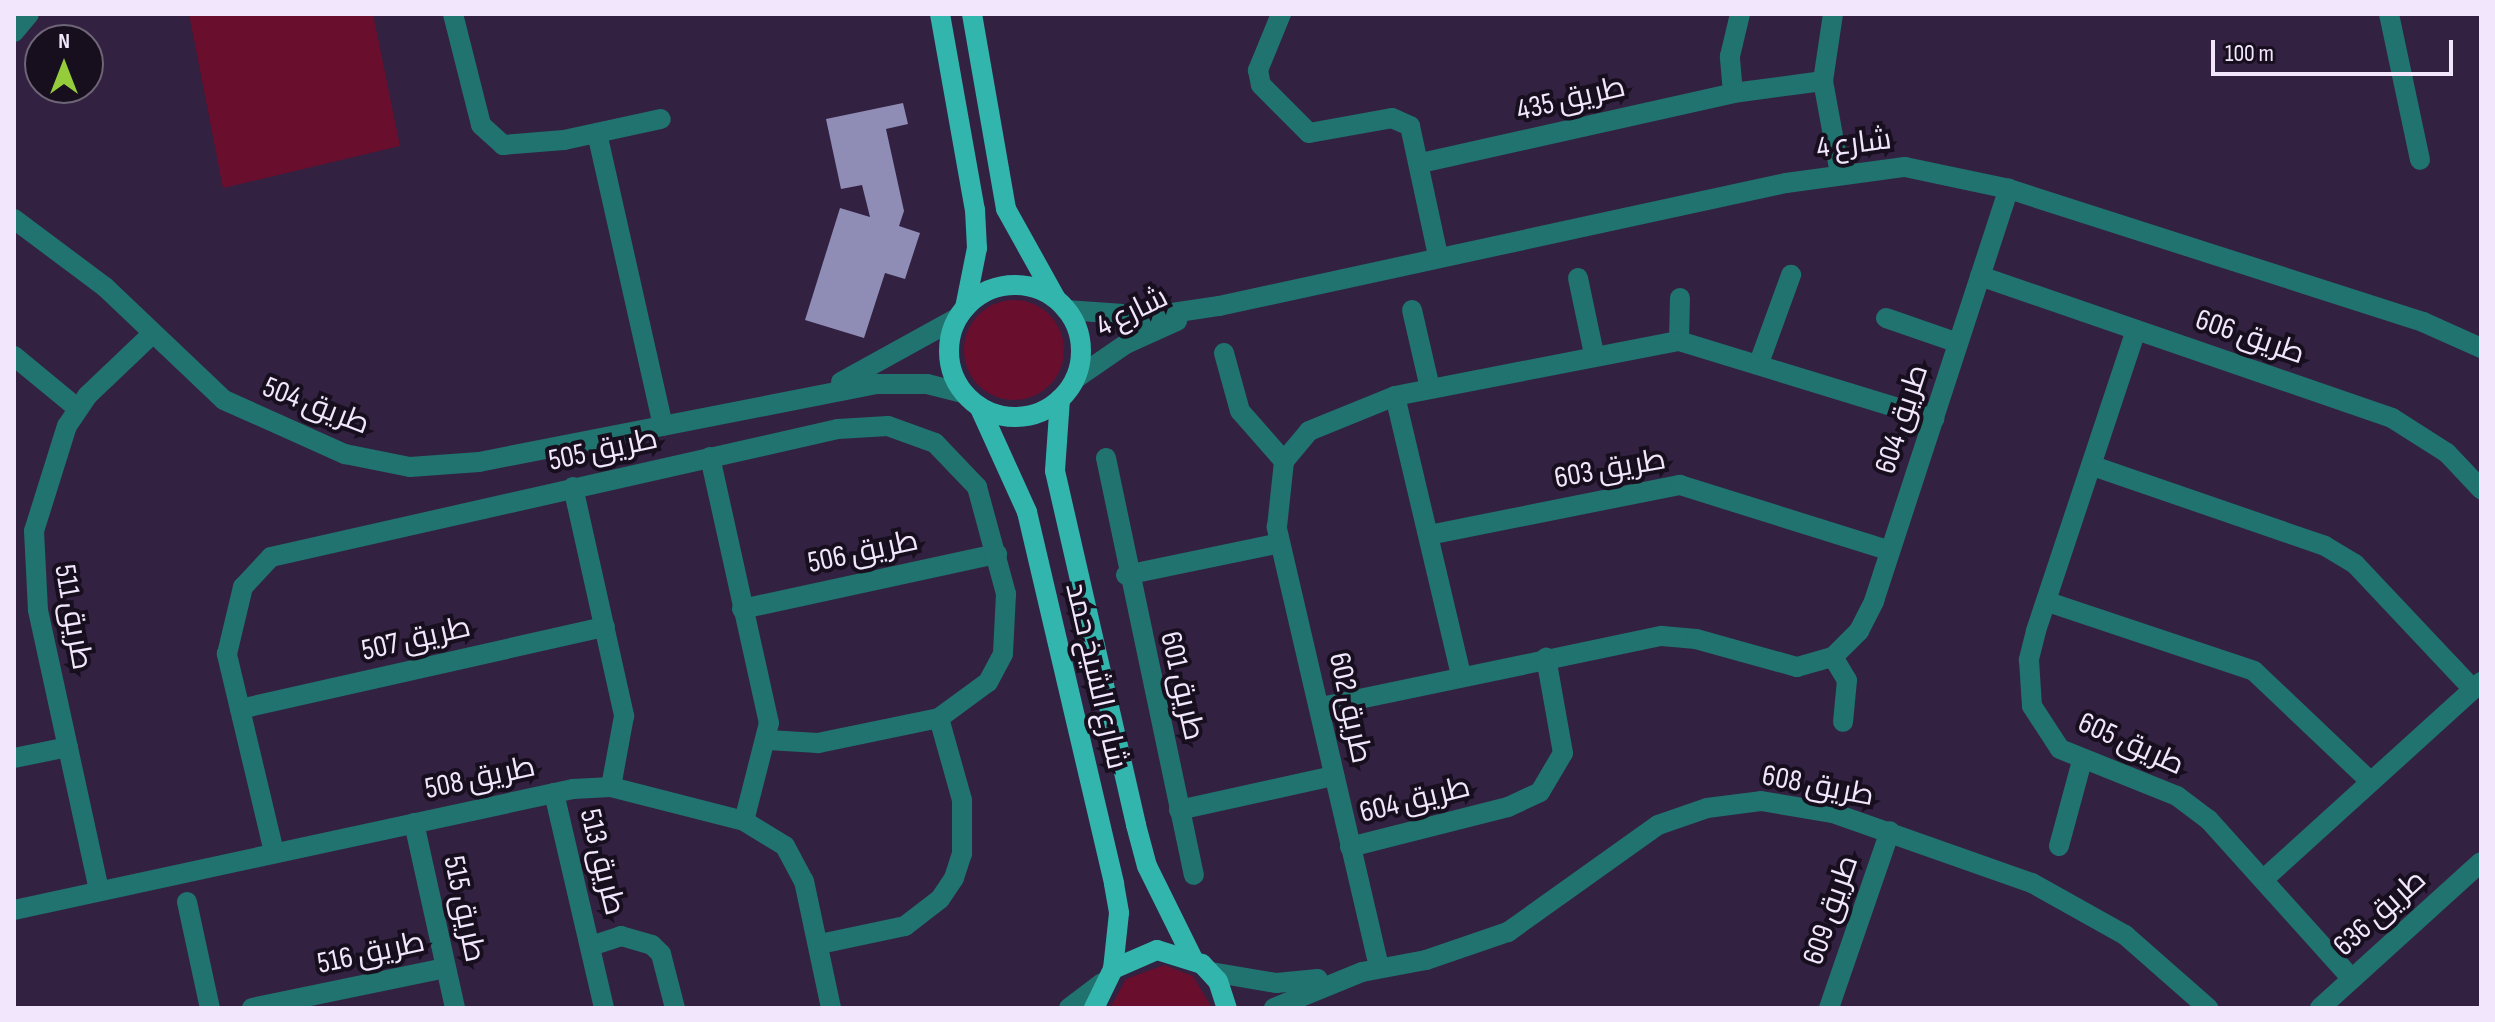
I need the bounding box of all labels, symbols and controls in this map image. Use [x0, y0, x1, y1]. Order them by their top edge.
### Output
north arrow [24, 24, 104, 104]
scale bar [2215, 24, 2457, 74]
text: N [58, 28, 70, 55]
text: 100 m [2225, 39, 2274, 68]
street label: طريق 435 [1513, 69, 1629, 129]
street label: شارع 4 [1814, 122, 1894, 166]
street label: شارع 4 [1090, 279, 1174, 345]
street label: طريق 606 [2191, 302, 2309, 372]
street label: طريق 604 [1868, 360, 1936, 478]
street label: طريق 504 [258, 369, 374, 443]
street label: طريق 505 [545, 421, 661, 479]
street label: طريق 603 [1552, 442, 1668, 496]
street label: طريق 506 [805, 523, 921, 581]
street label: طريق 511 [46, 562, 100, 672]
street label: شارع الشيخ حمد [1057, 579, 1135, 773]
street label: طريق 507 [358, 609, 474, 669]
street label: طريق 601 [1152, 628, 1212, 744]
street label: طريق 602 [1321, 649, 1379, 767]
street label: طريق 605 [2073, 705, 2189, 783]
street label: طريق 508 [422, 749, 538, 807]
street label: طريق 608 [1759, 758, 1877, 814]
street label: طريق 604 [1356, 769, 1474, 831]
street label: طريق 513 [571, 805, 633, 919]
street label: طريق 609 [1796, 851, 1866, 969]
street label: طريق 515 [435, 852, 493, 966]
street label: طريق 636 [2326, 862, 2434, 964]
street label: طريق 516 [314, 924, 428, 982]

